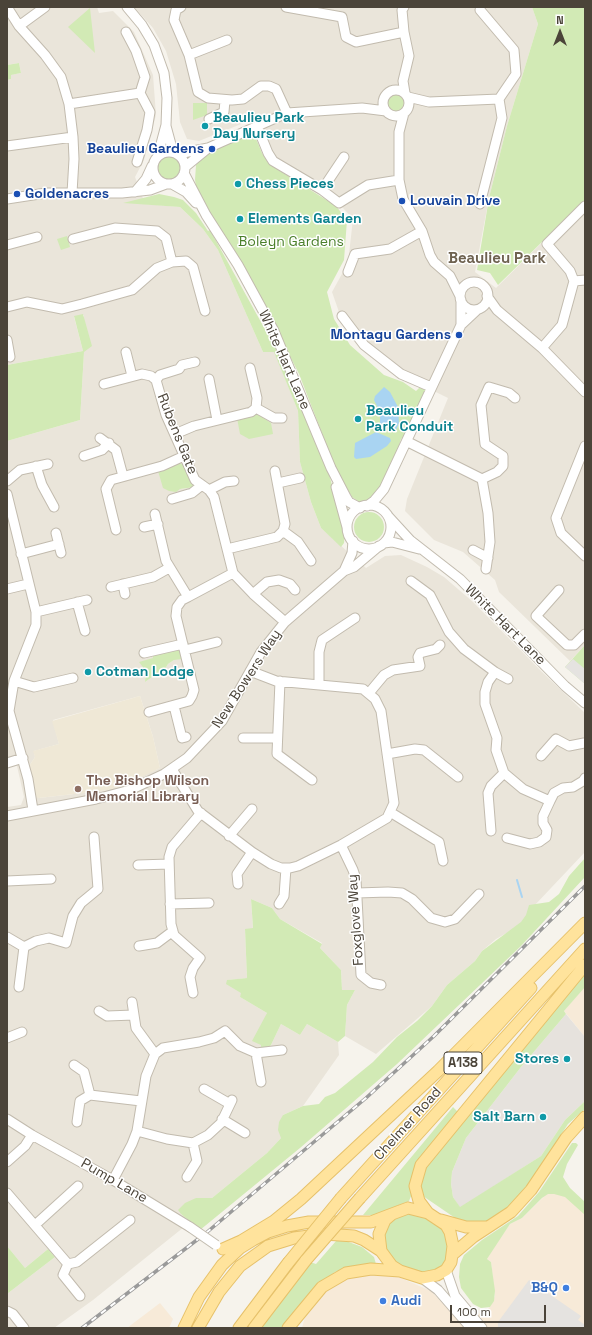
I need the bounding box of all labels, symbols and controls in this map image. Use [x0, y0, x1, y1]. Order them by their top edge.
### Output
north arrow [540, 12, 580, 52]
text: N [556, 13, 564, 27]
place label: Beaulieu Park Day Nursery [213, 110, 304, 142]
marker: Beaulieu Park Day Nursery [200, 121, 210, 131]
place label: Beaulieu Gardens [87, 141, 204, 157]
marker: Beaulieu Gardens [207, 144, 217, 154]
place label: Chess Pieces [246, 176, 334, 192]
marker: Chess Pieces [233, 179, 243, 189]
place label: Goldenacres [25, 186, 109, 202]
marker: Goldenacres [12, 189, 22, 199]
place label: Louvain Drive [410, 193, 500, 209]
marker: Louvain Drive [397, 196, 407, 206]
place label: Elements Garden [248, 211, 362, 227]
marker: Elements Garden [235, 214, 245, 224]
park label: Boleyn Gardens [238, 234, 344, 250]
district label: Beaulieu Park [448, 250, 546, 268]
street label: White Hart Lane [254, 308, 314, 412]
place label: Montagu Gardens [331, 327, 451, 343]
marker: Montagu Gardens [454, 330, 464, 340]
street label: Rubens Gate [153, 391, 201, 477]
place label: Beaulieu Park Conduit [366, 403, 453, 436]
marker: Beaulieu Park Conduit [353, 414, 363, 424]
street label: White Hart Lane [461, 581, 549, 669]
street label: New Bowers Way [209, 627, 285, 731]
place label: Cotman Lodge [96, 664, 194, 680]
marker: Cotman Lodge [83, 667, 93, 677]
place label: The Bishop Wilson Memorial Library [86, 773, 209, 806]
marker: The Bishop Wilson Memorial Library [73, 784, 83, 794]
street label: Foxglove Way [344, 874, 368, 966]
place label: Stores [515, 1051, 559, 1067]
road number: A138 [444, 1052, 482, 1074]
marker: Stores [562, 1054, 572, 1064]
street label: Chelmer Road [371, 1084, 445, 1164]
place label: Salt Barn [473, 1109, 535, 1125]
marker: Salt Barn [538, 1112, 548, 1122]
street label: Pump Lane [78, 1155, 150, 1207]
place label: B&Q [531, 1280, 558, 1296]
marker: B&Q [561, 1283, 571, 1293]
place label: Audi [391, 1293, 421, 1309]
marker: Audi [378, 1296, 388, 1306]
scale bar [452, 1297, 548, 1323]
text: 100 m [457, 1304, 491, 1320]

